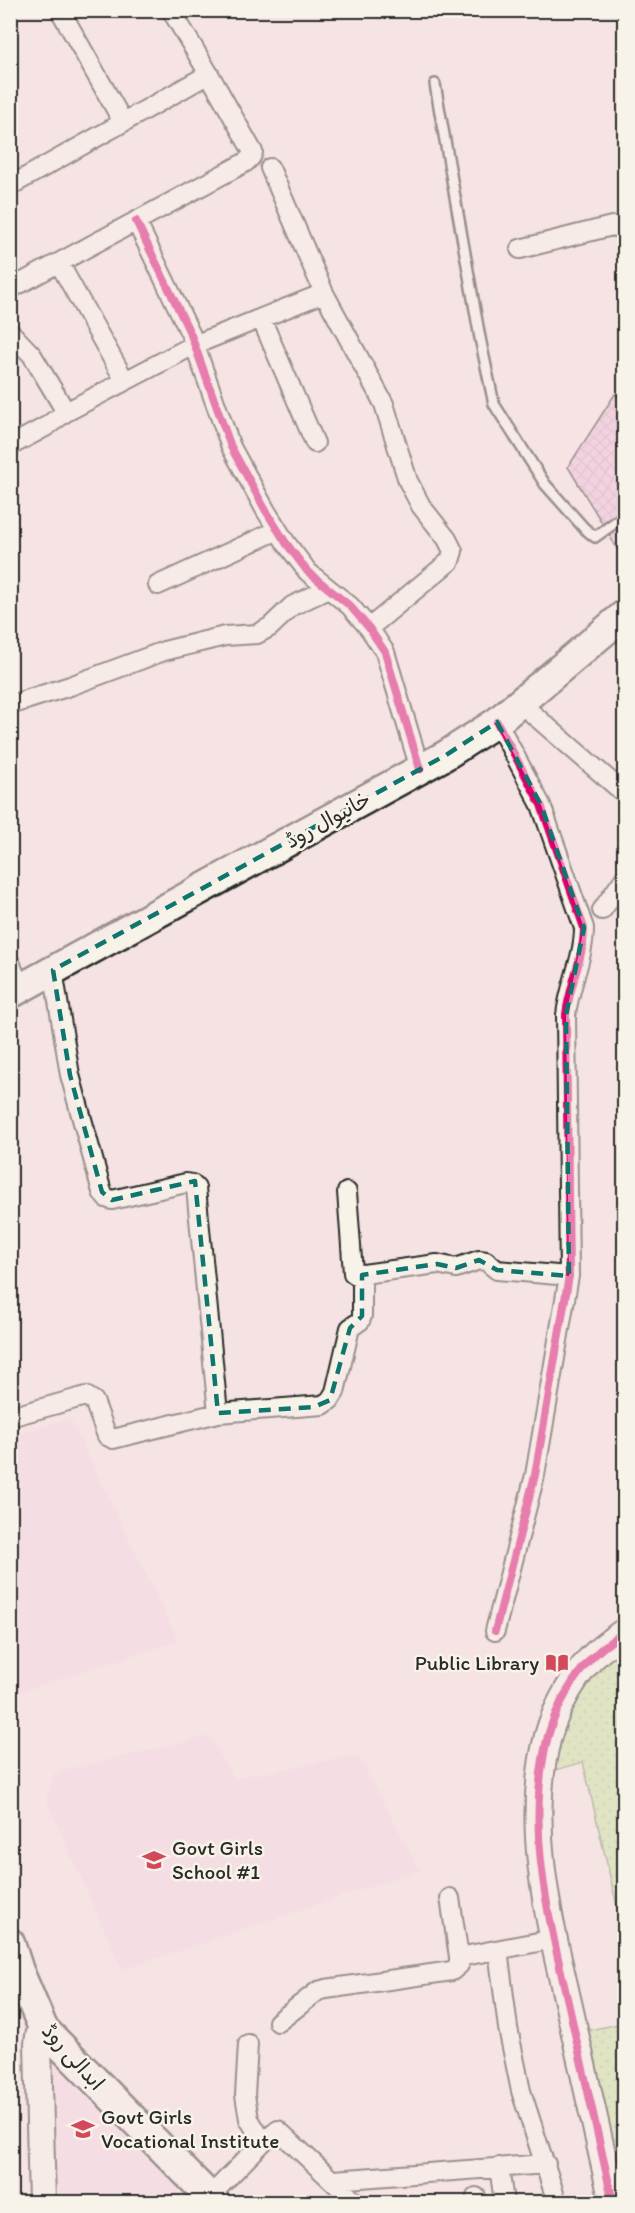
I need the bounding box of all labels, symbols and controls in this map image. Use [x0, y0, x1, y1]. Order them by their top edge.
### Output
street label: خانیوال روڈ [281, 786, 375, 854]
place label: Public Library [415, 1650, 539, 1675]
library icon: Public Library [544, 1650, 570, 1676]
place label: Govt Girls School #1 [172, 1835, 263, 1884]
school or university icon: Govt Girls School #1 [141, 1847, 167, 1873]
street label: ابدالی روڈ [36, 2018, 110, 2096]
place label: Govt Girls Vocational Institute [101, 2104, 279, 2153]
school or university icon: Govt Girls Vocational Institute [70, 2116, 96, 2142]

